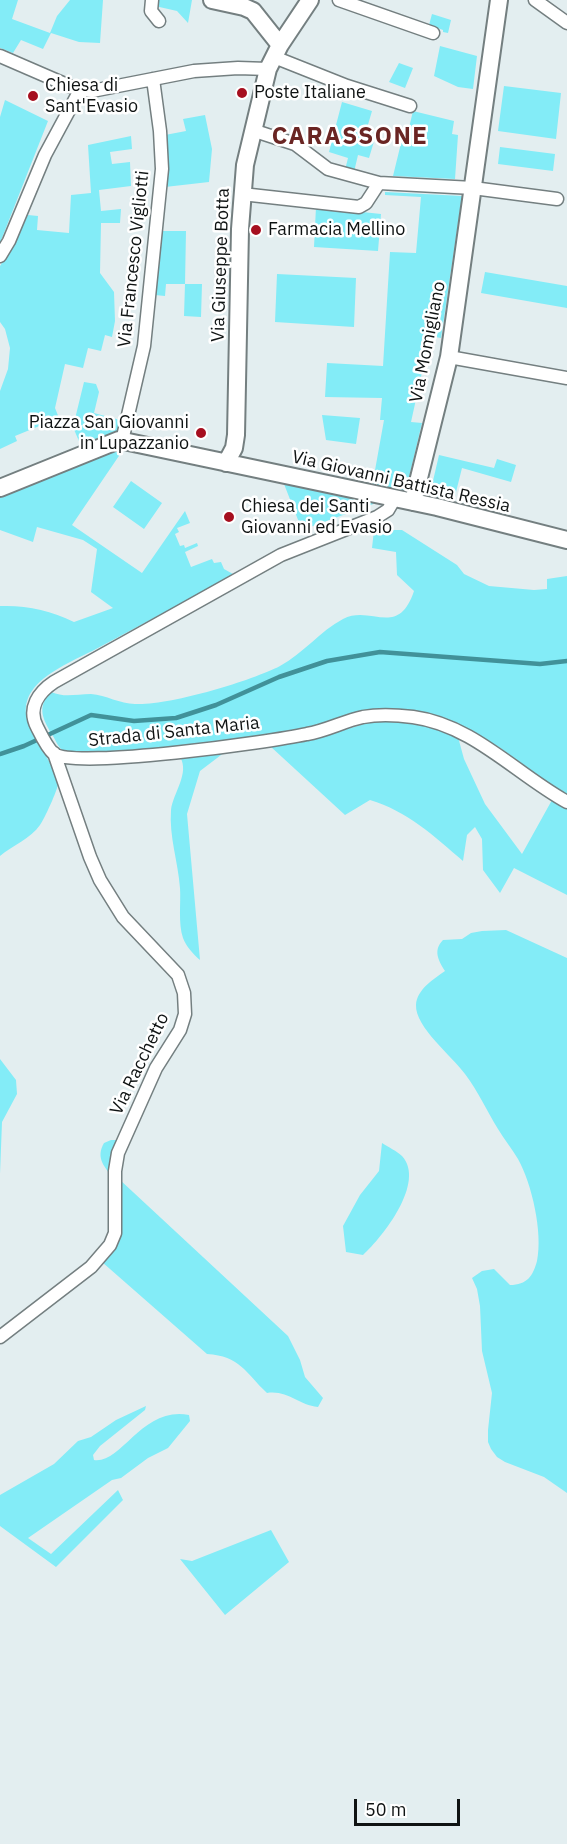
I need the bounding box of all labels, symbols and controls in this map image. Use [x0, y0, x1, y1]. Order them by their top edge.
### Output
place label: Chiesa di Sant'Evasio [45, 75, 138, 118]
place label: Poste Italiane [254, 82, 366, 104]
marker: Poste Italiane [235, 86, 249, 100]
marker: Chiesa di Sant'Evasio [26, 89, 40, 103]
district label: CARASSONE [272, 123, 428, 151]
street label: Via Francesco Vigliotti [114, 170, 154, 348]
street label: Via Giuseppe Botta [208, 188, 234, 342]
place label: Farmacia Mellino [268, 219, 405, 241]
marker: Farmacia Mellino [249, 223, 263, 237]
street label: Via Momigliano [406, 280, 450, 404]
place label: Piazza San Giovanni in Lupazzanio [29, 412, 189, 454]
marker: Piazza San Giovanni in Lupazzanio [194, 426, 208, 440]
street label: Via Giovanni Battista Ressia [290, 446, 512, 518]
place label: Chiesa dei Santi Giovanni ed Evasio [241, 496, 392, 538]
marker: Chiesa dei Santi Giovanni ed Evasio [222, 510, 236, 524]
street label: Strada di Santa Maria [87, 712, 261, 752]
street label: Via Racchetto [106, 1009, 174, 1119]
scale bar [357, 1787, 464, 1825]
text: 50 m [365, 1798, 407, 1821]

